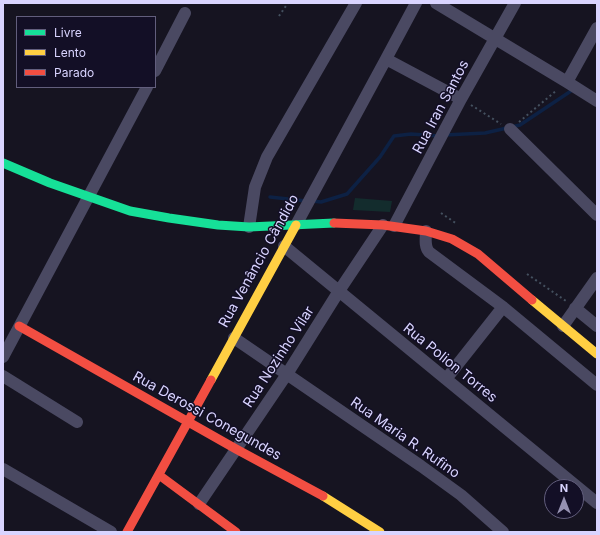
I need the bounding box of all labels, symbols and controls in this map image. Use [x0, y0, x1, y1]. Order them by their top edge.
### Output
legend [16, 16, 156, 88]
text: Livre [54, 25, 82, 40]
text: Lento [54, 45, 86, 60]
street label: Rua Iran Santos [409, 57, 473, 157]
text: Parado [54, 65, 94, 80]
street label: Rua Venâncio Cândido [215, 192, 303, 330]
street label: Rua Nozinho Vilar [240, 303, 318, 411]
street label: Rua Polion Torres [400, 320, 500, 406]
street label: Rua Derossi Conegundes [130, 368, 284, 464]
street label: Rua Maria R. Rufino [347, 394, 463, 482]
north arrow [544, 479, 584, 519]
text: N [560, 481, 568, 495]

